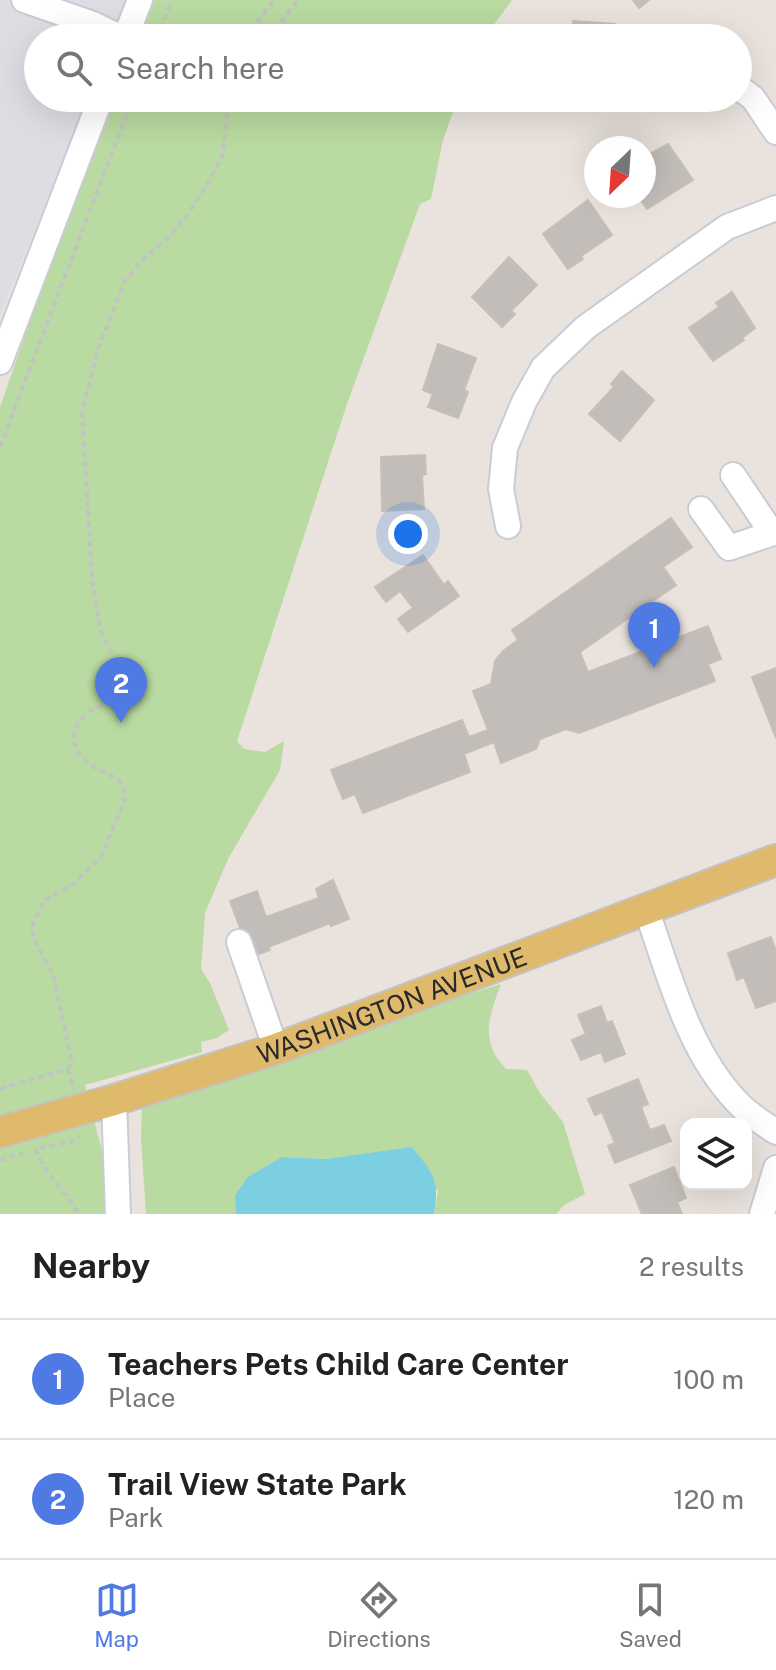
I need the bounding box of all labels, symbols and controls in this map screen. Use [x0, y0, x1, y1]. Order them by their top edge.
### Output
search box [24, 24, 752, 112]
icon: search [52, 46, 96, 90]
text: Search here [116, 50, 284, 86]
north arrow [584, 136, 656, 208]
your location [388, 514, 428, 554]
pin: 1 [628, 602, 680, 668]
pin: 2 [95, 657, 147, 723]
street label: WASHINGTON AVENUE [253, 940, 531, 1070]
map controls [680, 1118, 752, 1190]
button: layers [680, 1118, 752, 1190]
text: Nearby [32, 1246, 150, 1286]
text: 2 results [639, 1251, 744, 1282]
text: Teachers Pets Child Care Center [108, 1346, 569, 1382]
text: 1 [52, 1364, 64, 1395]
text: 100 m [673, 1364, 744, 1395]
text: Place [108, 1382, 175, 1413]
text: Trail View State Park [108, 1466, 407, 1502]
text: 2 [50, 1484, 66, 1515]
text: 120 m [673, 1484, 744, 1515]
text: Park [108, 1502, 163, 1533]
tab: Map [94, 1578, 139, 1652]
tab: Directions [327, 1578, 431, 1652]
tab: Saved [619, 1578, 682, 1652]

